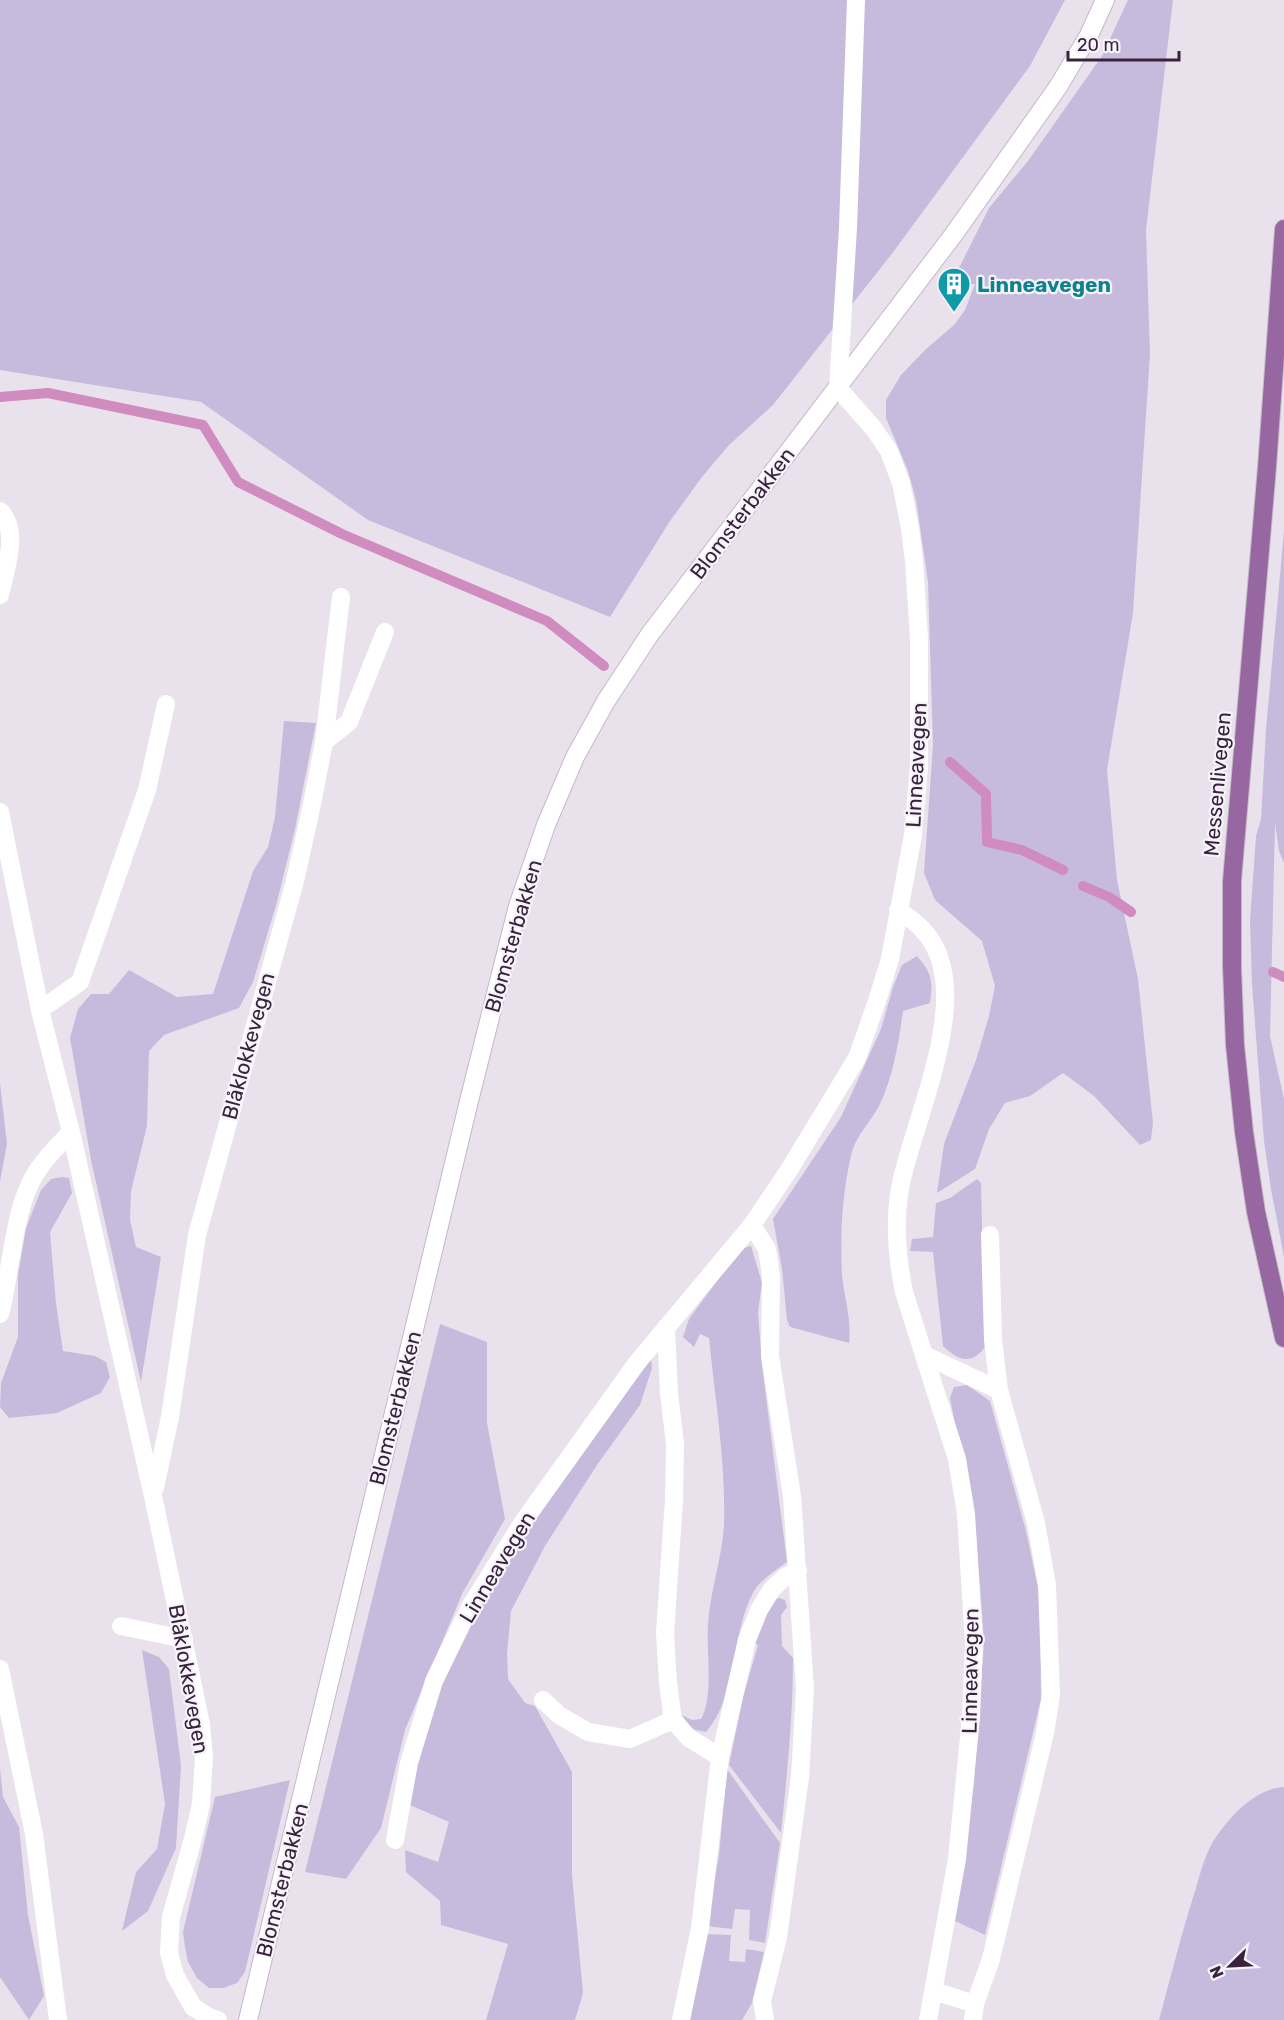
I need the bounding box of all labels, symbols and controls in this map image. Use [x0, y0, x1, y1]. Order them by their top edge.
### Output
scale bar [1068, 24, 1179, 62]
text: 20 m [1077, 34, 1119, 56]
building icon: Linneavegen [936, 266, 972, 313]
place label: Linneavegen [977, 272, 1111, 297]
street label: Blomsterbakken [684, 442, 800, 584]
street label: Linneavegen [900, 702, 932, 828]
street label: Messenlivegen [1198, 711, 1236, 857]
street label: Blomsterbakken [479, 857, 547, 1015]
street label: Blåklokkevegen [216, 970, 280, 1122]
street label: Blomsterbakken [364, 1328, 426, 1488]
street label: Linneavegen [454, 1507, 540, 1627]
street label: Blåklokkevegen [164, 1602, 214, 1756]
street label: Linneavegen [956, 1608, 984, 1734]
street label: Blomsterbakken [251, 1800, 313, 1960]
north arrow [1200, 1936, 1260, 1996]
text: N [1206, 1963, 1228, 1981]

